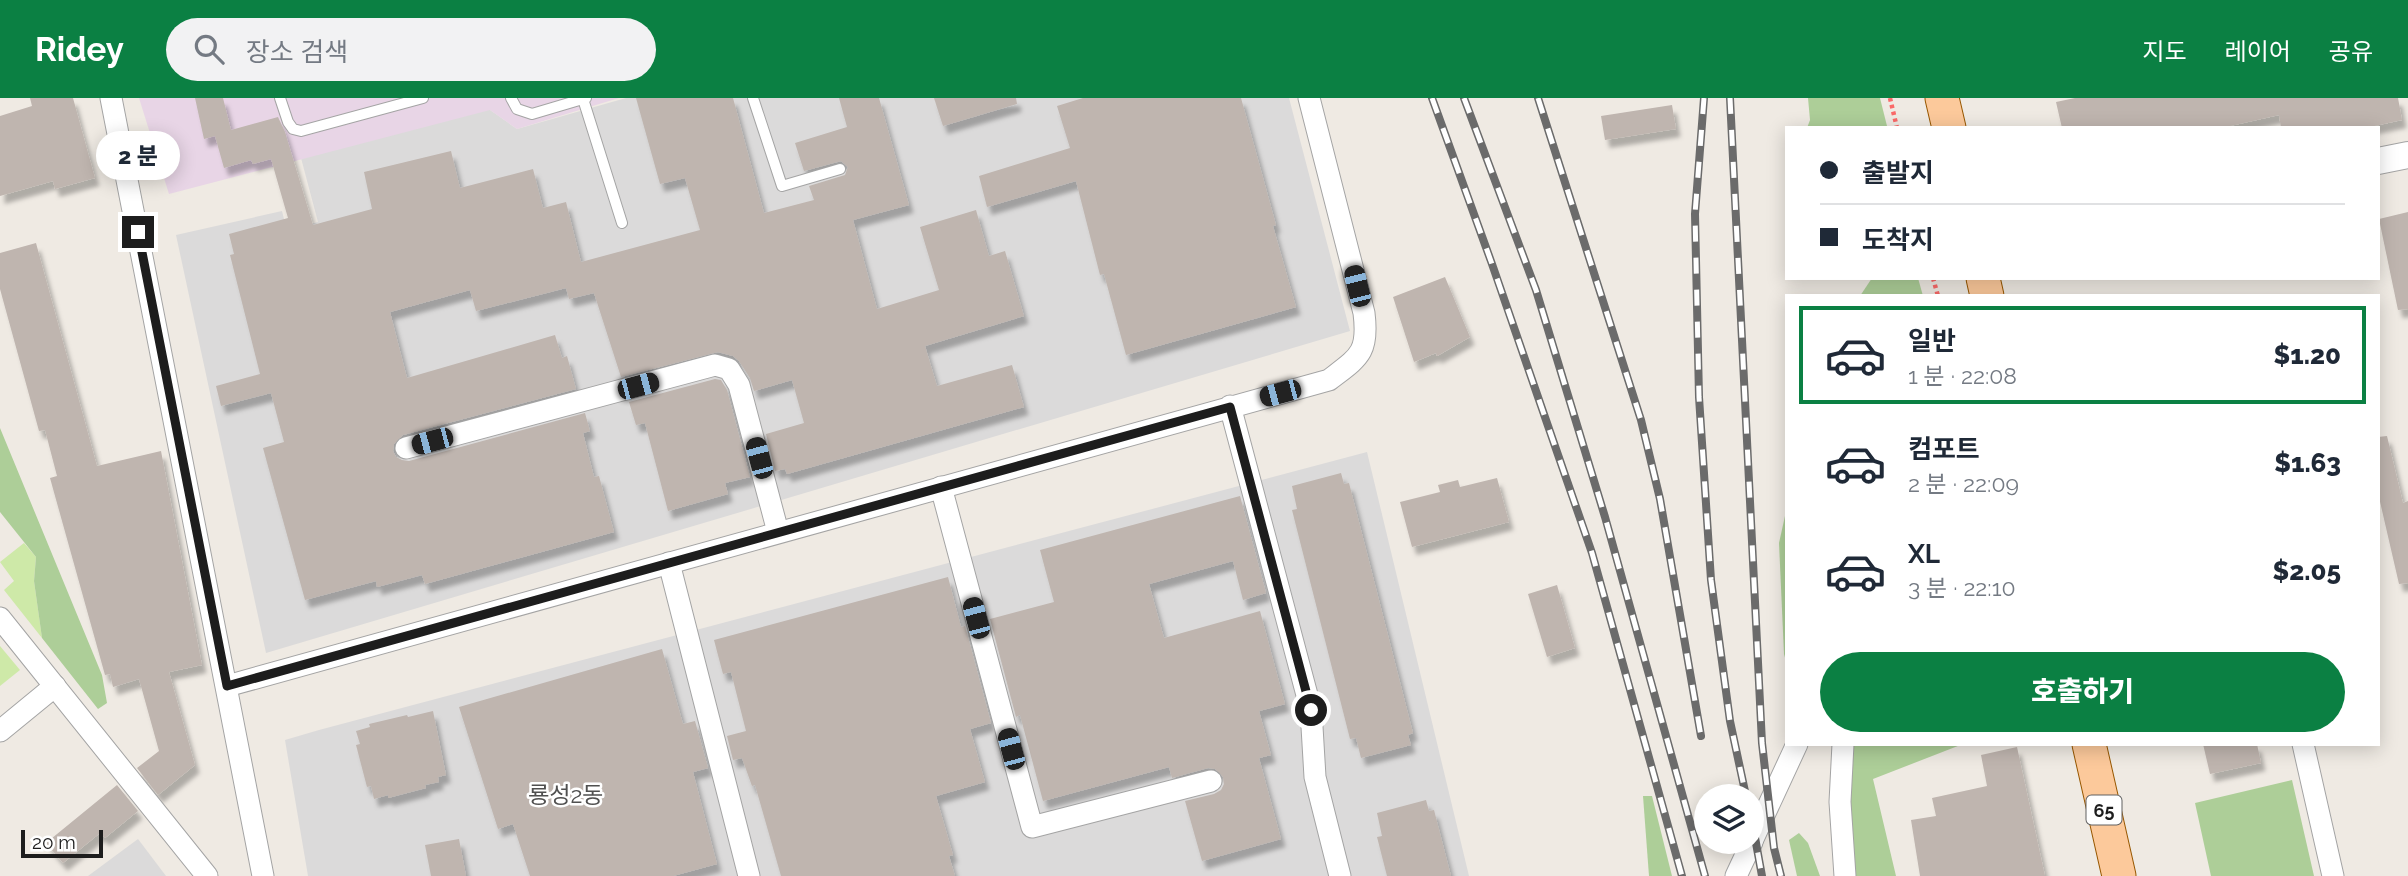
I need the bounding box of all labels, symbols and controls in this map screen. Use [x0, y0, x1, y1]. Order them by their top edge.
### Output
search box [166, 18, 656, 81]
text: Ridey [35, 30, 124, 69]
icon: search [190, 30, 228, 68]
text: 장소 검색 [246, 37, 348, 67]
text: 지도 [2142, 37, 2187, 66]
text: 레이어 [2225, 37, 2291, 66]
text: 공유 [2329, 37, 2373, 66]
callout: 2 분 [96, 130, 180, 180]
text: 2 분 [118, 142, 158, 169]
text: 출발지 [1862, 158, 1934, 188]
route end [122, 216, 154, 248]
text: 도착지 [1862, 225, 1934, 255]
car [1342, 263, 1373, 309]
icon: car [1824, 324, 1887, 387]
text: 일반 [1908, 326, 1956, 356]
text: $1.20 [2274, 340, 2341, 370]
text: 1 분 · 22:08 [1908, 362, 2017, 389]
car [615, 370, 662, 402]
car [1257, 377, 1304, 409]
car [409, 425, 456, 457]
icon: car [1824, 432, 1887, 495]
text: 컴포트 [1908, 434, 1980, 464]
car [744, 435, 775, 481]
text: $1.63 [2274, 448, 2341, 478]
text: 2 분 · 22:09 [1908, 470, 2019, 497]
text: XL [1908, 539, 1940, 569]
icon: car [1824, 540, 1887, 603]
text: $2.05 [2273, 556, 2341, 586]
text: 3 분 · 22:10 [1908, 574, 2016, 601]
car [961, 595, 992, 641]
button: 호출하기 [1820, 652, 2345, 732]
route start [1295, 694, 1327, 726]
car [996, 726, 1027, 772]
district label: 룡성2동 [528, 781, 604, 808]
map controls [1694, 784, 1764, 854]
button: layers [1694, 784, 1764, 854]
road number: 65 [2086, 796, 2122, 824]
scale bar [21, 827, 103, 859]
text: 20 m [32, 831, 76, 853]

